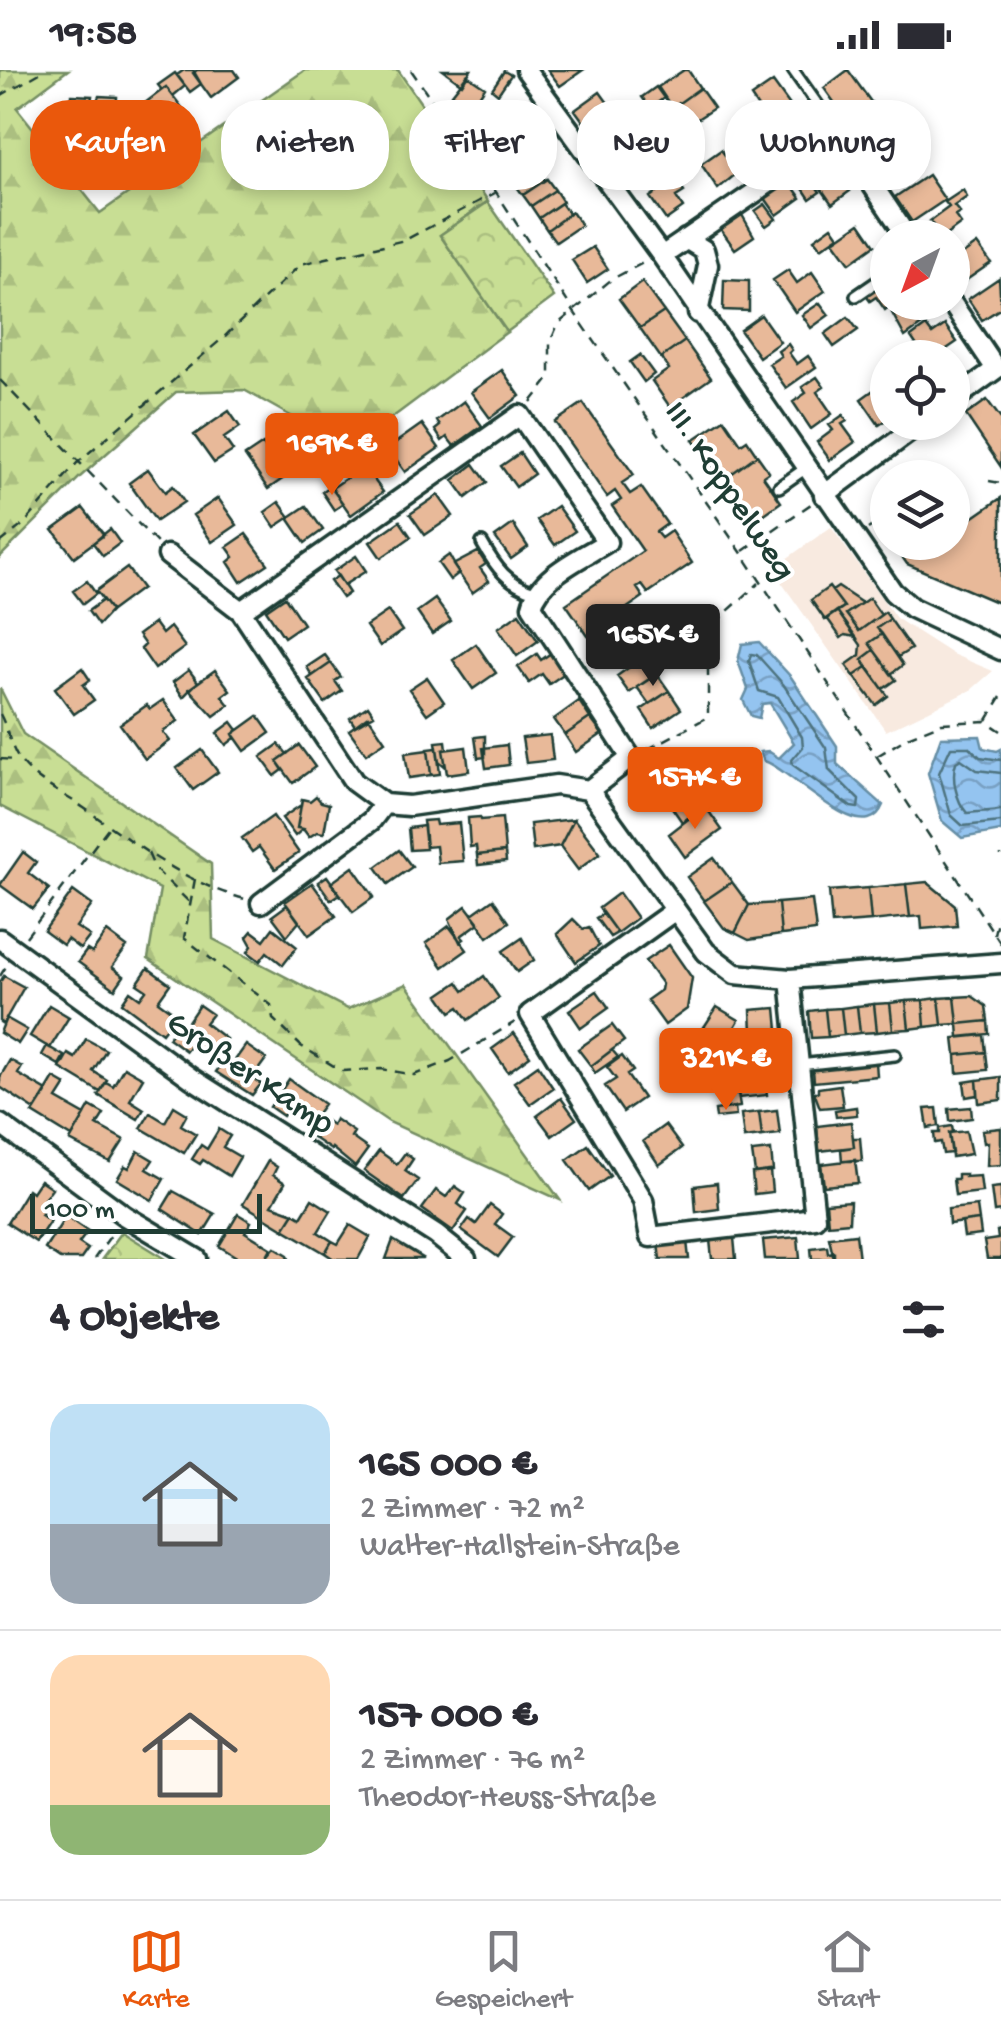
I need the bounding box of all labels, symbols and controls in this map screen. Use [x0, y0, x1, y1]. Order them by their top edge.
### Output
text: 19:58 [50, 13, 137, 57]
chip: Kaufen [30, 100, 201, 190]
chip: Mieten [221, 100, 389, 190]
chip: Filter [409, 100, 557, 190]
chip: Neu [577, 100, 705, 190]
chip: Wohnung [725, 100, 931, 190]
north arrow [870, 220, 970, 320]
map controls [870, 220, 970, 560]
button: locate [870, 340, 970, 440]
street label: III. Koppelweg [653, 395, 803, 589]
pin: 169K € [251, 413, 413, 498]
text: 169K € [287, 426, 377, 464]
button: layers [870, 460, 970, 560]
pin: 165K € [572, 604, 734, 689]
text: 165K € [608, 617, 698, 655]
pin: 157K € [614, 747, 776, 832]
text: 157K € [650, 760, 740, 798]
street label: Großer Kamp [157, 1004, 341, 1146]
pin: 321K € [645, 1028, 807, 1113]
text: 321K € [681, 1041, 771, 1079]
scale bar [30, 1189, 262, 1234]
text: 100 m [45, 1195, 115, 1228]
icon: filters [896, 1292, 951, 1347]
text: 4 Objekte [50, 1295, 219, 1344]
text: 165 000 € [360, 1442, 537, 1491]
icon: home [130, 1444, 250, 1564]
text: 2 Zimmer · 72 m² [360, 1491, 585, 1529]
text: Walter-Hallstein-Straße [360, 1529, 680, 1567]
text: 157 000 € [360, 1693, 537, 1742]
icon: home [130, 1695, 250, 1815]
text: 2 Zimmer · 76 m² [360, 1742, 585, 1780]
text: Theodor-Heuss-Straße [360, 1780, 656, 1818]
tab: Karte [123, 1924, 189, 2017]
tab: Gespeichert [435, 1924, 572, 2017]
tab: Start [817, 1924, 878, 2017]

